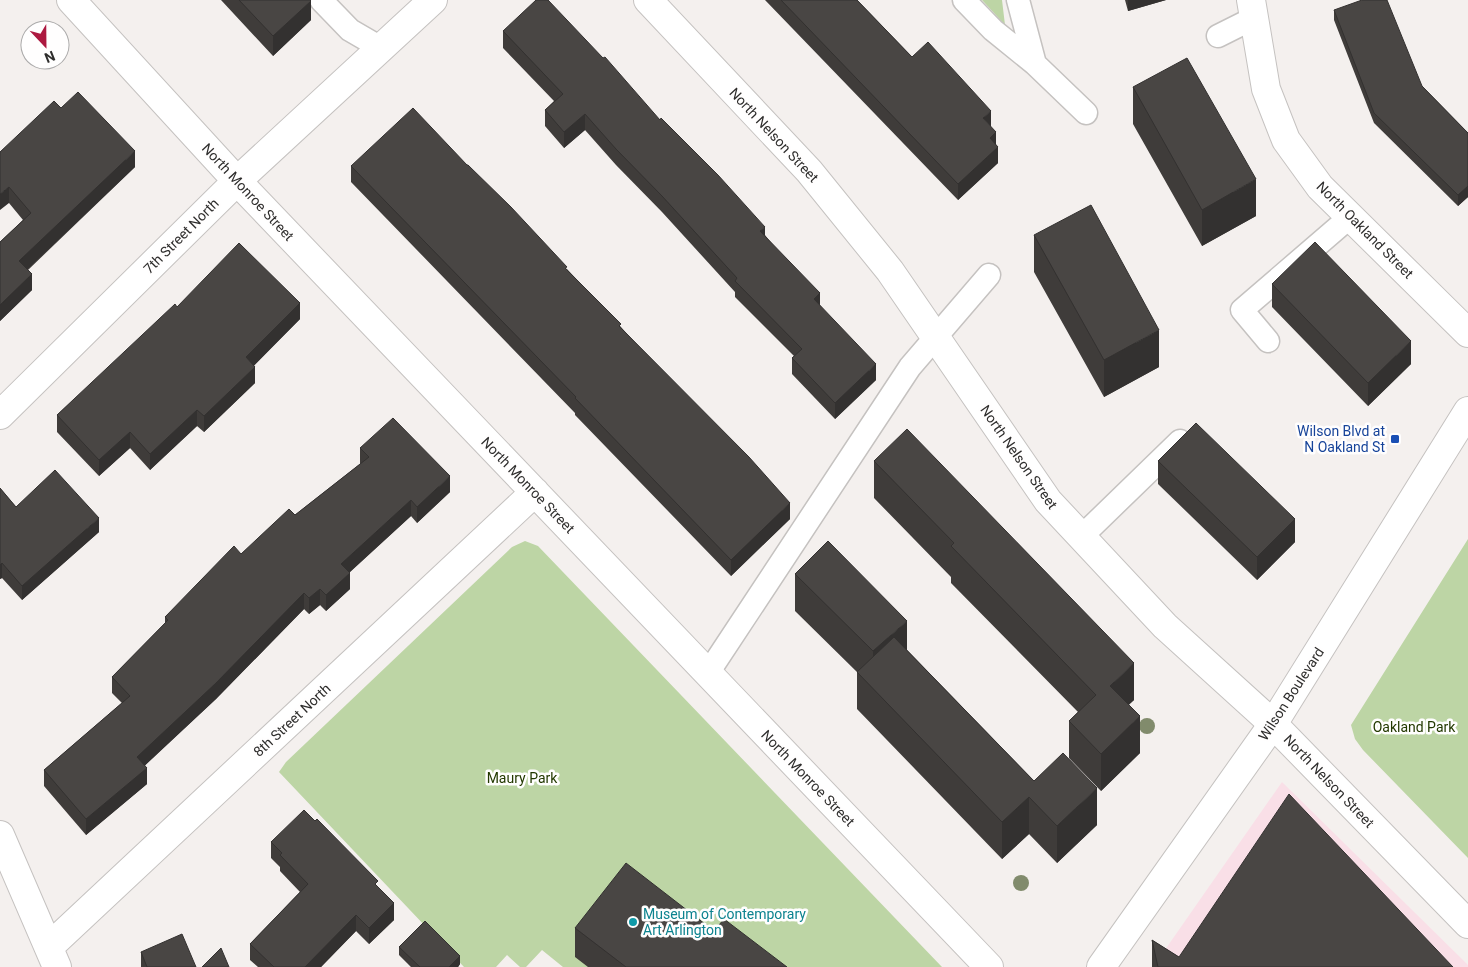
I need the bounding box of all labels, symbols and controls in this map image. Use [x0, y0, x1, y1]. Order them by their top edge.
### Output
north arrow [20, 20, 70, 70]
text: N [42, 48, 57, 66]
street label: North Nelson Street [726, 85, 822, 186]
street label: North Monroe Street [199, 140, 298, 244]
street label: North Oakland Street [1313, 178, 1417, 282]
street label: 7th Street North [140, 195, 222, 277]
street label: North Nelson Street [977, 402, 1061, 512]
place label: Wilson Blvd at N Oakland St [1297, 423, 1385, 455]
marker: Wilson Blvd at N Oakland St [1389, 433, 1401, 445]
street label: North Monroe Street [478, 434, 578, 537]
street label: Wilson Boulevard [1255, 645, 1327, 743]
street label: 8th Street North [250, 680, 334, 760]
park label: Oakland Park [1373, 719, 1456, 735]
street label: North Monroe Street [758, 727, 858, 830]
street label: North Nelson Street [1281, 731, 1378, 831]
park label: Maury Park [487, 770, 558, 786]
place label: Museum of Contemporary Art Arlington [643, 906, 806, 938]
marker: Museum of Contemporary Art Arlington [627, 916, 639, 928]

